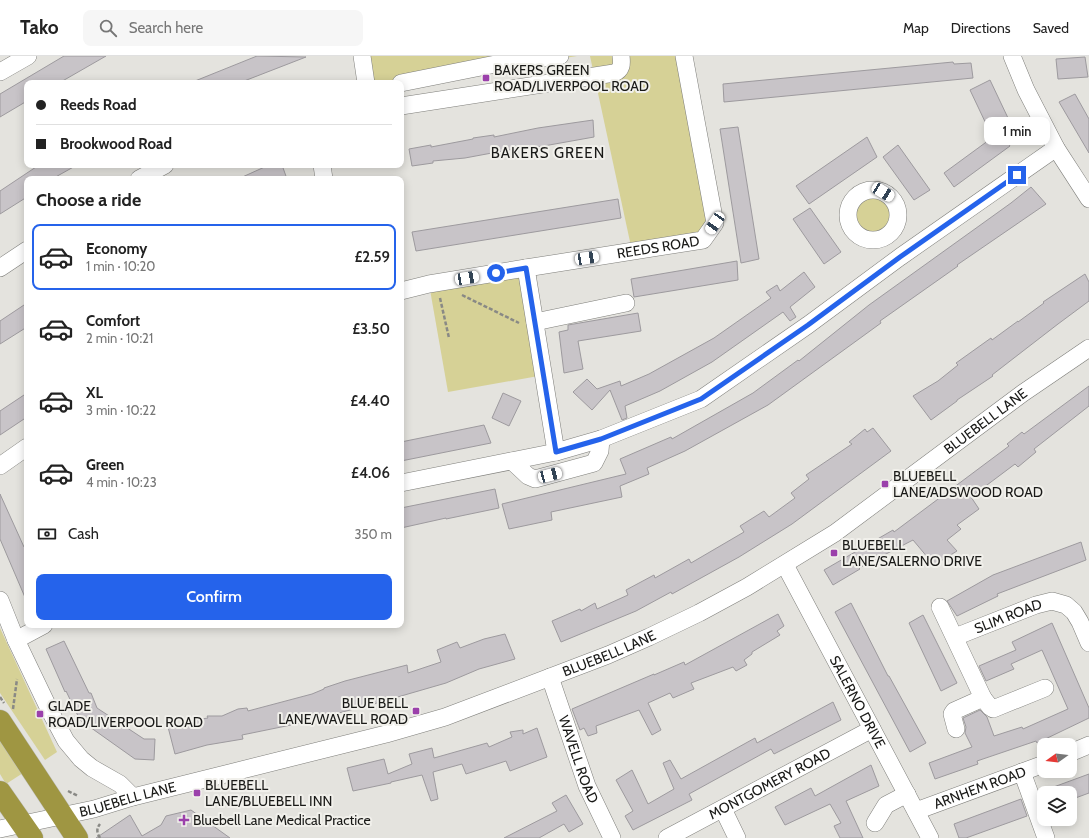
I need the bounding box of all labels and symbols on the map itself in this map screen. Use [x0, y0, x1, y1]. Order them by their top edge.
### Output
place label: BAKERS GREEN ROAD/LIVERPOOL ROAD [494, 61, 649, 95]
marker: BAKERS GREEN ROAD/LIVERPOOL ROAD [481, 73, 491, 83]
callout: 1 min [984, 117, 1050, 145]
district label: BAKERS GREEN [491, 144, 605, 162]
route end [1008, 166, 1026, 184]
car [870, 181, 896, 203]
car [703, 210, 727, 236]
street label: REEDS ROAD [616, 232, 701, 262]
car [574, 250, 600, 266]
route start [487, 264, 505, 282]
car [454, 270, 480, 286]
street label: BLUEBELL LANE [940, 384, 1031, 458]
car [537, 466, 563, 484]
place label: BLUEBELL LANE/ADSWOOD ROAD [893, 467, 1043, 501]
marker: BLUEBELL LANE/ADSWOOD ROAD [880, 479, 890, 489]
place label: BLUEBELL LANE/SALERNO DRIVE [842, 536, 982, 570]
marker: BLUEBELL LANE/SALERNO DRIVE [829, 548, 839, 558]
street label: SLIM ROAD [972, 595, 1043, 637]
street label: BLUEBELL LANE [560, 626, 659, 681]
street label: SALERNO DRIVE [826, 652, 890, 752]
place label: BLUE BELL LANE/WAVELL ROAD [278, 694, 408, 728]
place label: GLADE ROAD/LIVERPOOL ROAD [48, 697, 203, 731]
marker: BLUE BELL LANE/WAVELL ROAD [411, 706, 421, 716]
marker: GLADE ROAD/LIVERPOOL ROAD [35, 709, 45, 719]
street label: WAVELL ROAD [555, 713, 603, 806]
north arrow [1037, 738, 1077, 778]
street label: MONTGOMERY ROAD [705, 744, 834, 823]
street label: ARNHEM ROAD [931, 762, 1028, 813]
place label: BLUEBELL LANE/BLUEBELL INN [205, 776, 332, 810]
street label: BLUEBELL LANE [78, 778, 178, 821]
marker: BLUEBELL LANE/BLUEBELL INN [192, 788, 202, 798]
place label: Bluebell Lane Medical Practice [193, 811, 371, 829]
marker: Bluebell Lane Medical Practice [178, 814, 190, 826]

